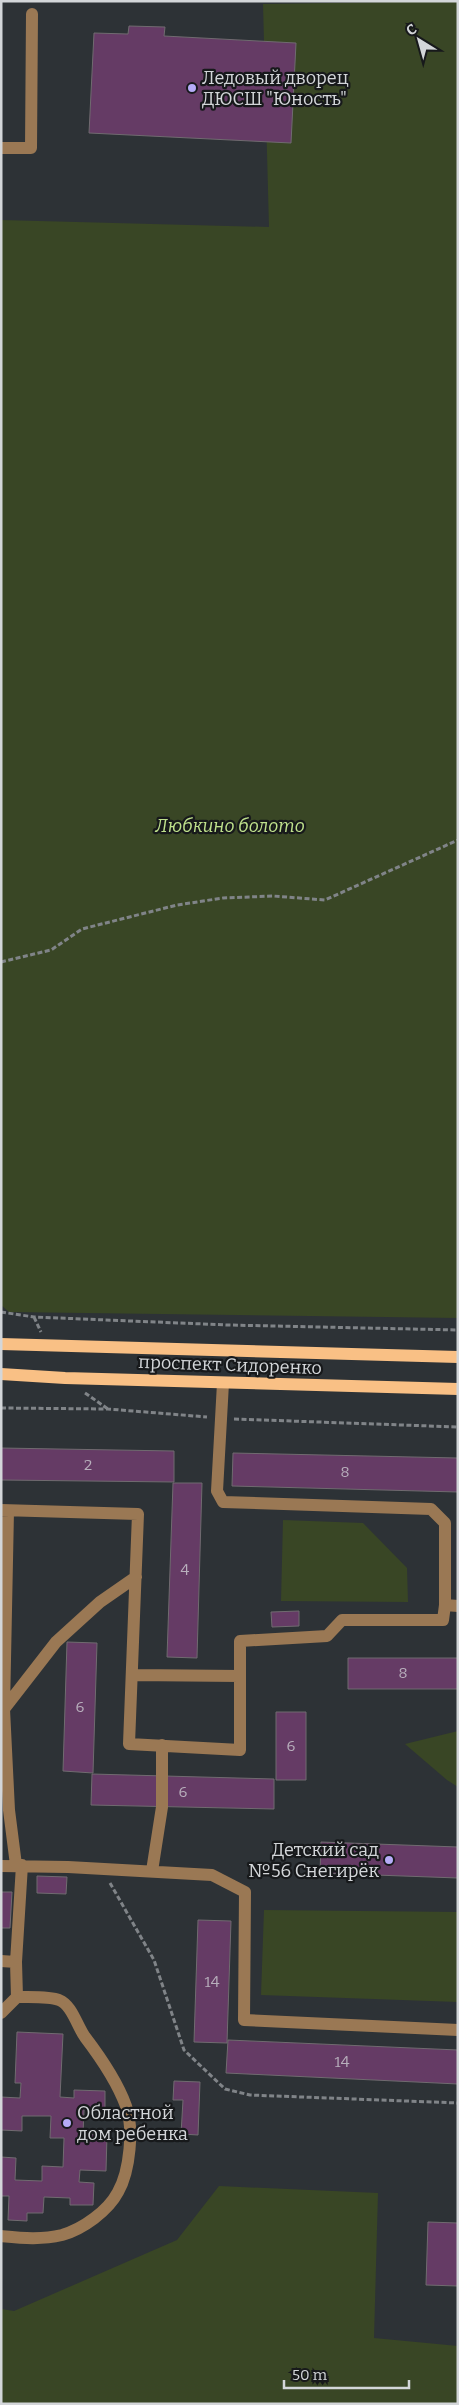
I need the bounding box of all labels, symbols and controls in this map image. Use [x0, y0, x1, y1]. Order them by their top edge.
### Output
north arrow [394, 15, 444, 65]
text: С [403, 20, 420, 39]
place label: Ледовый дворец ДЮСШ "Юность" [202, 67, 349, 110]
marker: Ледовый дворец ДЮСШ "Юность" [186, 82, 198, 94]
park label: Любкино болото [154, 815, 305, 837]
street label: проспект Сидоренко [138, 1351, 322, 1379]
house number: 2 [84, 1456, 92, 1474]
house number: 8 [340, 1463, 350, 1481]
house number: 4 [181, 1561, 190, 1579]
house number: 8 [398, 1664, 408, 1682]
house number: 6 [76, 1698, 85, 1716]
house number: 6 [287, 1737, 296, 1755]
house number: 6 [179, 1783, 188, 1801]
place label: Детский сад №56 Снегирёк [248, 1839, 379, 1882]
marker: Детский сад №56 Снегирёк [383, 1854, 395, 1866]
house number: 14 [205, 1973, 220, 1991]
house number: 14 [335, 2053, 350, 2071]
place label: Областной дом ребенка [77, 2102, 188, 2145]
marker: Областной дом ребенка [61, 2117, 73, 2129]
scale bar [284, 2358, 409, 2390]
text: 50 m [292, 2366, 328, 2384]

